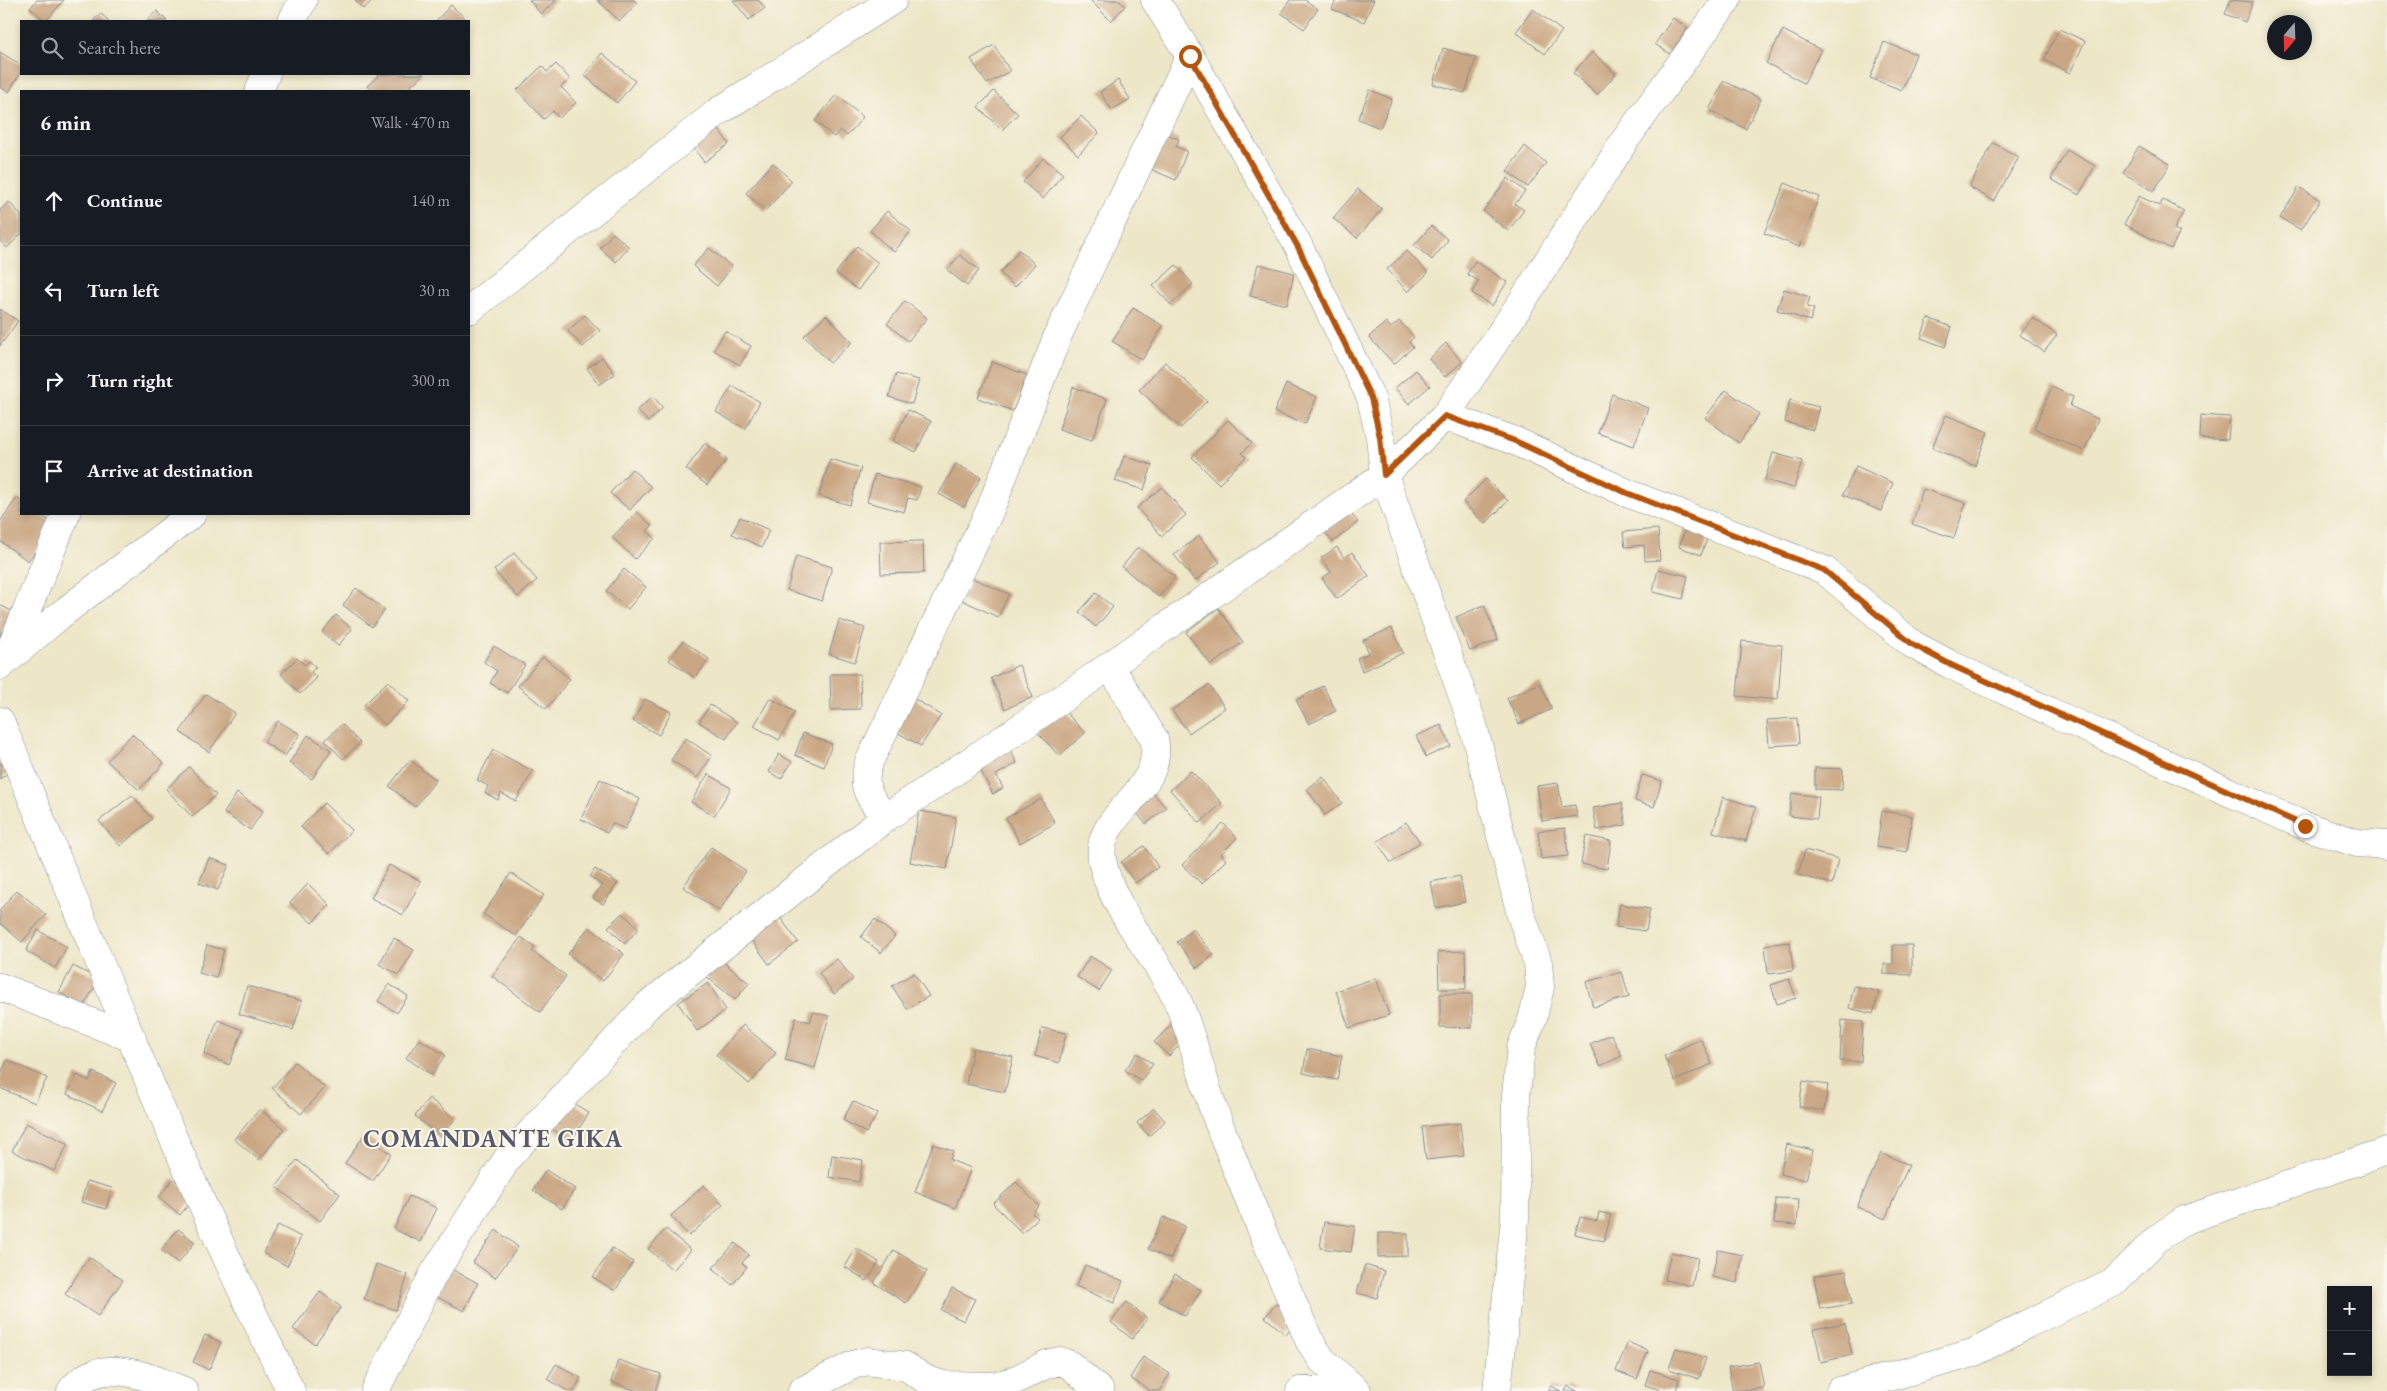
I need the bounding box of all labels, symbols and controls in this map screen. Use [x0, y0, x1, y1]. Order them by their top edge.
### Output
north arrow [2267, 15, 2312, 60]
search box [20, 20, 470, 75]
icon: search [38, 34, 66, 62]
text: Search here [78, 35, 160, 60]
route start [1179, 45, 1202, 68]
text: 6 min [40, 109, 91, 136]
text: Walk · 470 m [371, 112, 450, 133]
icon: ahead [40, 187, 68, 215]
text: Continue [87, 188, 162, 213]
text: 140 m [411, 190, 450, 211]
icon: left [40, 277, 68, 305]
text: Turn left [87, 278, 159, 303]
text: 30 m [419, 280, 450, 301]
icon: right [40, 367, 68, 395]
text: Turn right [87, 368, 173, 393]
text: 300 m [411, 370, 450, 391]
icon: arrive [40, 457, 68, 485]
text: Arrive at destination [87, 458, 253, 483]
route end [2294, 815, 2317, 838]
district label: COMANDANTE GIKA [363, 1123, 623, 1154]
map controls [2327, 1286, 2372, 1376]
button: + [2327, 1286, 2372, 1331]
button: − [2327, 1331, 2372, 1376]

